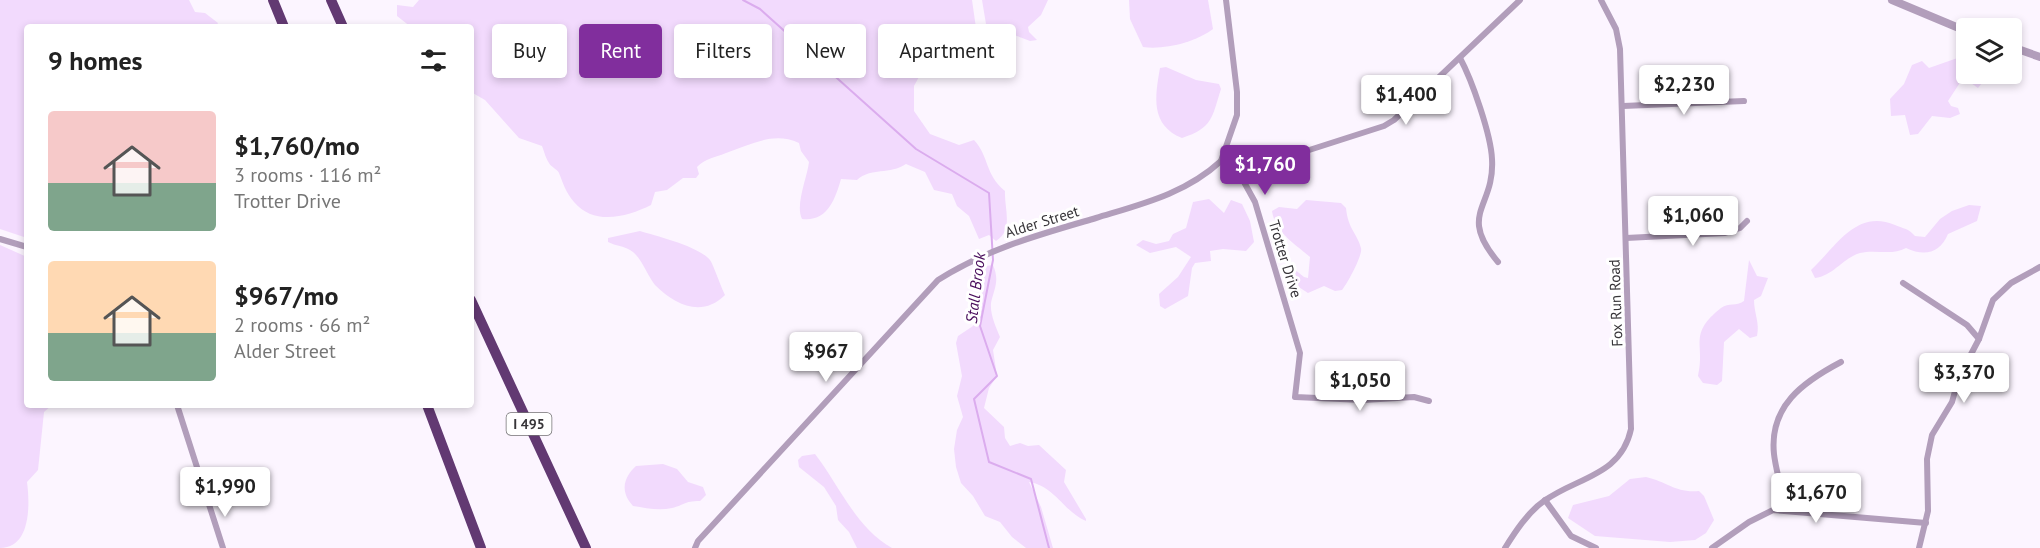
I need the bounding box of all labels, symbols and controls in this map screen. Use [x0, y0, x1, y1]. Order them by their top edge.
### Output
map controls [1956, 18, 2022, 84]
button: layers [1956, 18, 2022, 84]
chip: Buy [492, 24, 567, 78]
chip: Rent [579, 24, 662, 78]
chip: Filters [674, 24, 772, 78]
chip: New [784, 24, 866, 78]
chip: Apartment [878, 24, 1016, 78]
text: 9 homes [48, 44, 143, 77]
icon: filters [417, 44, 450, 77]
pin: $2,230 [1635, 65, 1733, 116]
text: $2,230 [1653, 71, 1715, 97]
pin: $1,400 [1357, 75, 1455, 126]
text: $1,400 [1375, 81, 1437, 107]
text: $1,760/mo [234, 129, 360, 162]
icon: home [96, 135, 168, 207]
pin: $1,760 [1216, 145, 1314, 196]
text: $1,760 [1234, 151, 1296, 177]
text: 3 rooms · 116 m² [234, 162, 381, 188]
text: Trotter Drive [234, 188, 341, 214]
pin: $1,060 [1644, 196, 1742, 247]
street label: Alder Street [1003, 201, 1081, 242]
text: $1,060 [1662, 202, 1724, 228]
street label: Trotter Drive [1265, 218, 1306, 300]
water label: Stall Brook [961, 251, 989, 324]
street label: Fox Run Road [1604, 259, 1627, 347]
text: $967/mo [234, 279, 338, 312]
icon: home [96, 285, 168, 357]
text: 2 rooms · 66 m² [234, 312, 370, 338]
pin: $967 [790, 332, 862, 383]
text: Alder Street [234, 338, 336, 364]
text: $967 [803, 338, 849, 364]
pin: $3,370 [1915, 353, 2013, 404]
text: $3,370 [1933, 359, 1995, 385]
pin: $1,050 [1311, 361, 1409, 412]
text: $1,050 [1329, 367, 1391, 393]
road number: I 495 [506, 413, 552, 435]
pin: $1,990 [176, 467, 274, 518]
text: $1,990 [194, 473, 256, 499]
pin: $1,670 [1767, 473, 1865, 524]
text: $1,670 [1785, 479, 1847, 505]

